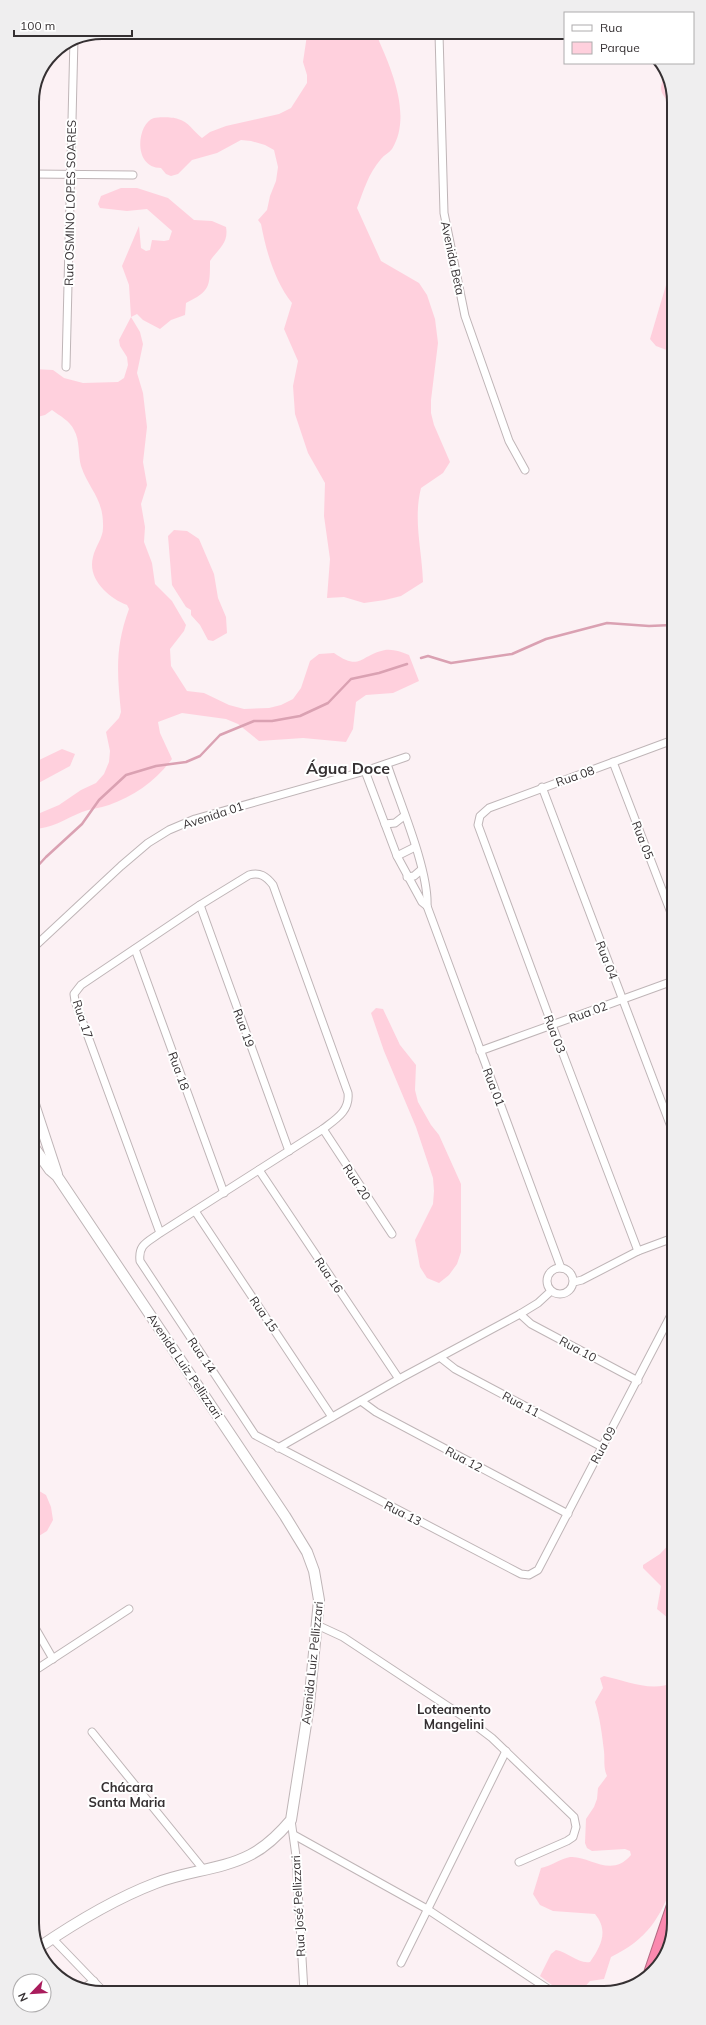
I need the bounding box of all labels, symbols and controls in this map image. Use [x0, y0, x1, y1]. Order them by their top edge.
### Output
scale bar [14, 12, 132, 38]
legend [564, 12, 694, 64]
text: 100 m [20, 18, 55, 33]
text: Rua [600, 20, 622, 35]
text: Parque [600, 40, 640, 55]
street label: Rua OSMINO LOPES SOARES [61, 120, 79, 286]
street label: Avenida Beta [438, 220, 468, 296]
district label: Água Doce [306, 758, 390, 778]
street label: Rua 08 [554, 762, 596, 790]
street label: Avenida 01 [181, 798, 245, 832]
street label: Rua 05 [629, 819, 657, 861]
street label: Rua 04 [593, 939, 621, 981]
street label: Rua 17 [70, 998, 96, 1040]
street label: Rua 02 [567, 998, 609, 1026]
street label: Rua 19 [230, 1007, 258, 1049]
street label: Rua 03 [541, 1013, 569, 1055]
street label: Rua 18 [165, 1050, 193, 1092]
street label: Rua 01 [480, 1066, 508, 1108]
street label: Rua 20 [340, 1161, 374, 1203]
street label: Rua 16 [312, 1254, 346, 1296]
street label: Rua 15 [247, 1293, 281, 1335]
street label: Avenida Luiz Pellizzari [144, 1311, 226, 1422]
street label: Rua 10 [557, 1333, 599, 1365]
street label: Rua 14 [185, 1334, 219, 1376]
street label: Rua 11 [500, 1388, 542, 1420]
street label: Rua 09 [587, 1424, 619, 1466]
street label: Rua 12 [443, 1443, 485, 1475]
street label: Rua 13 [382, 1497, 424, 1529]
street label: Avenida Luiz Pellizzari [298, 1601, 326, 1725]
district label: Loteamento Mangelini [417, 1701, 491, 1732]
district label: Chácara Santa Maria [89, 1779, 165, 1810]
street label: Rua José Pellizzari [288, 1855, 308, 1957]
north arrow [12, 1973, 52, 2013]
text: N [15, 1991, 31, 2004]

